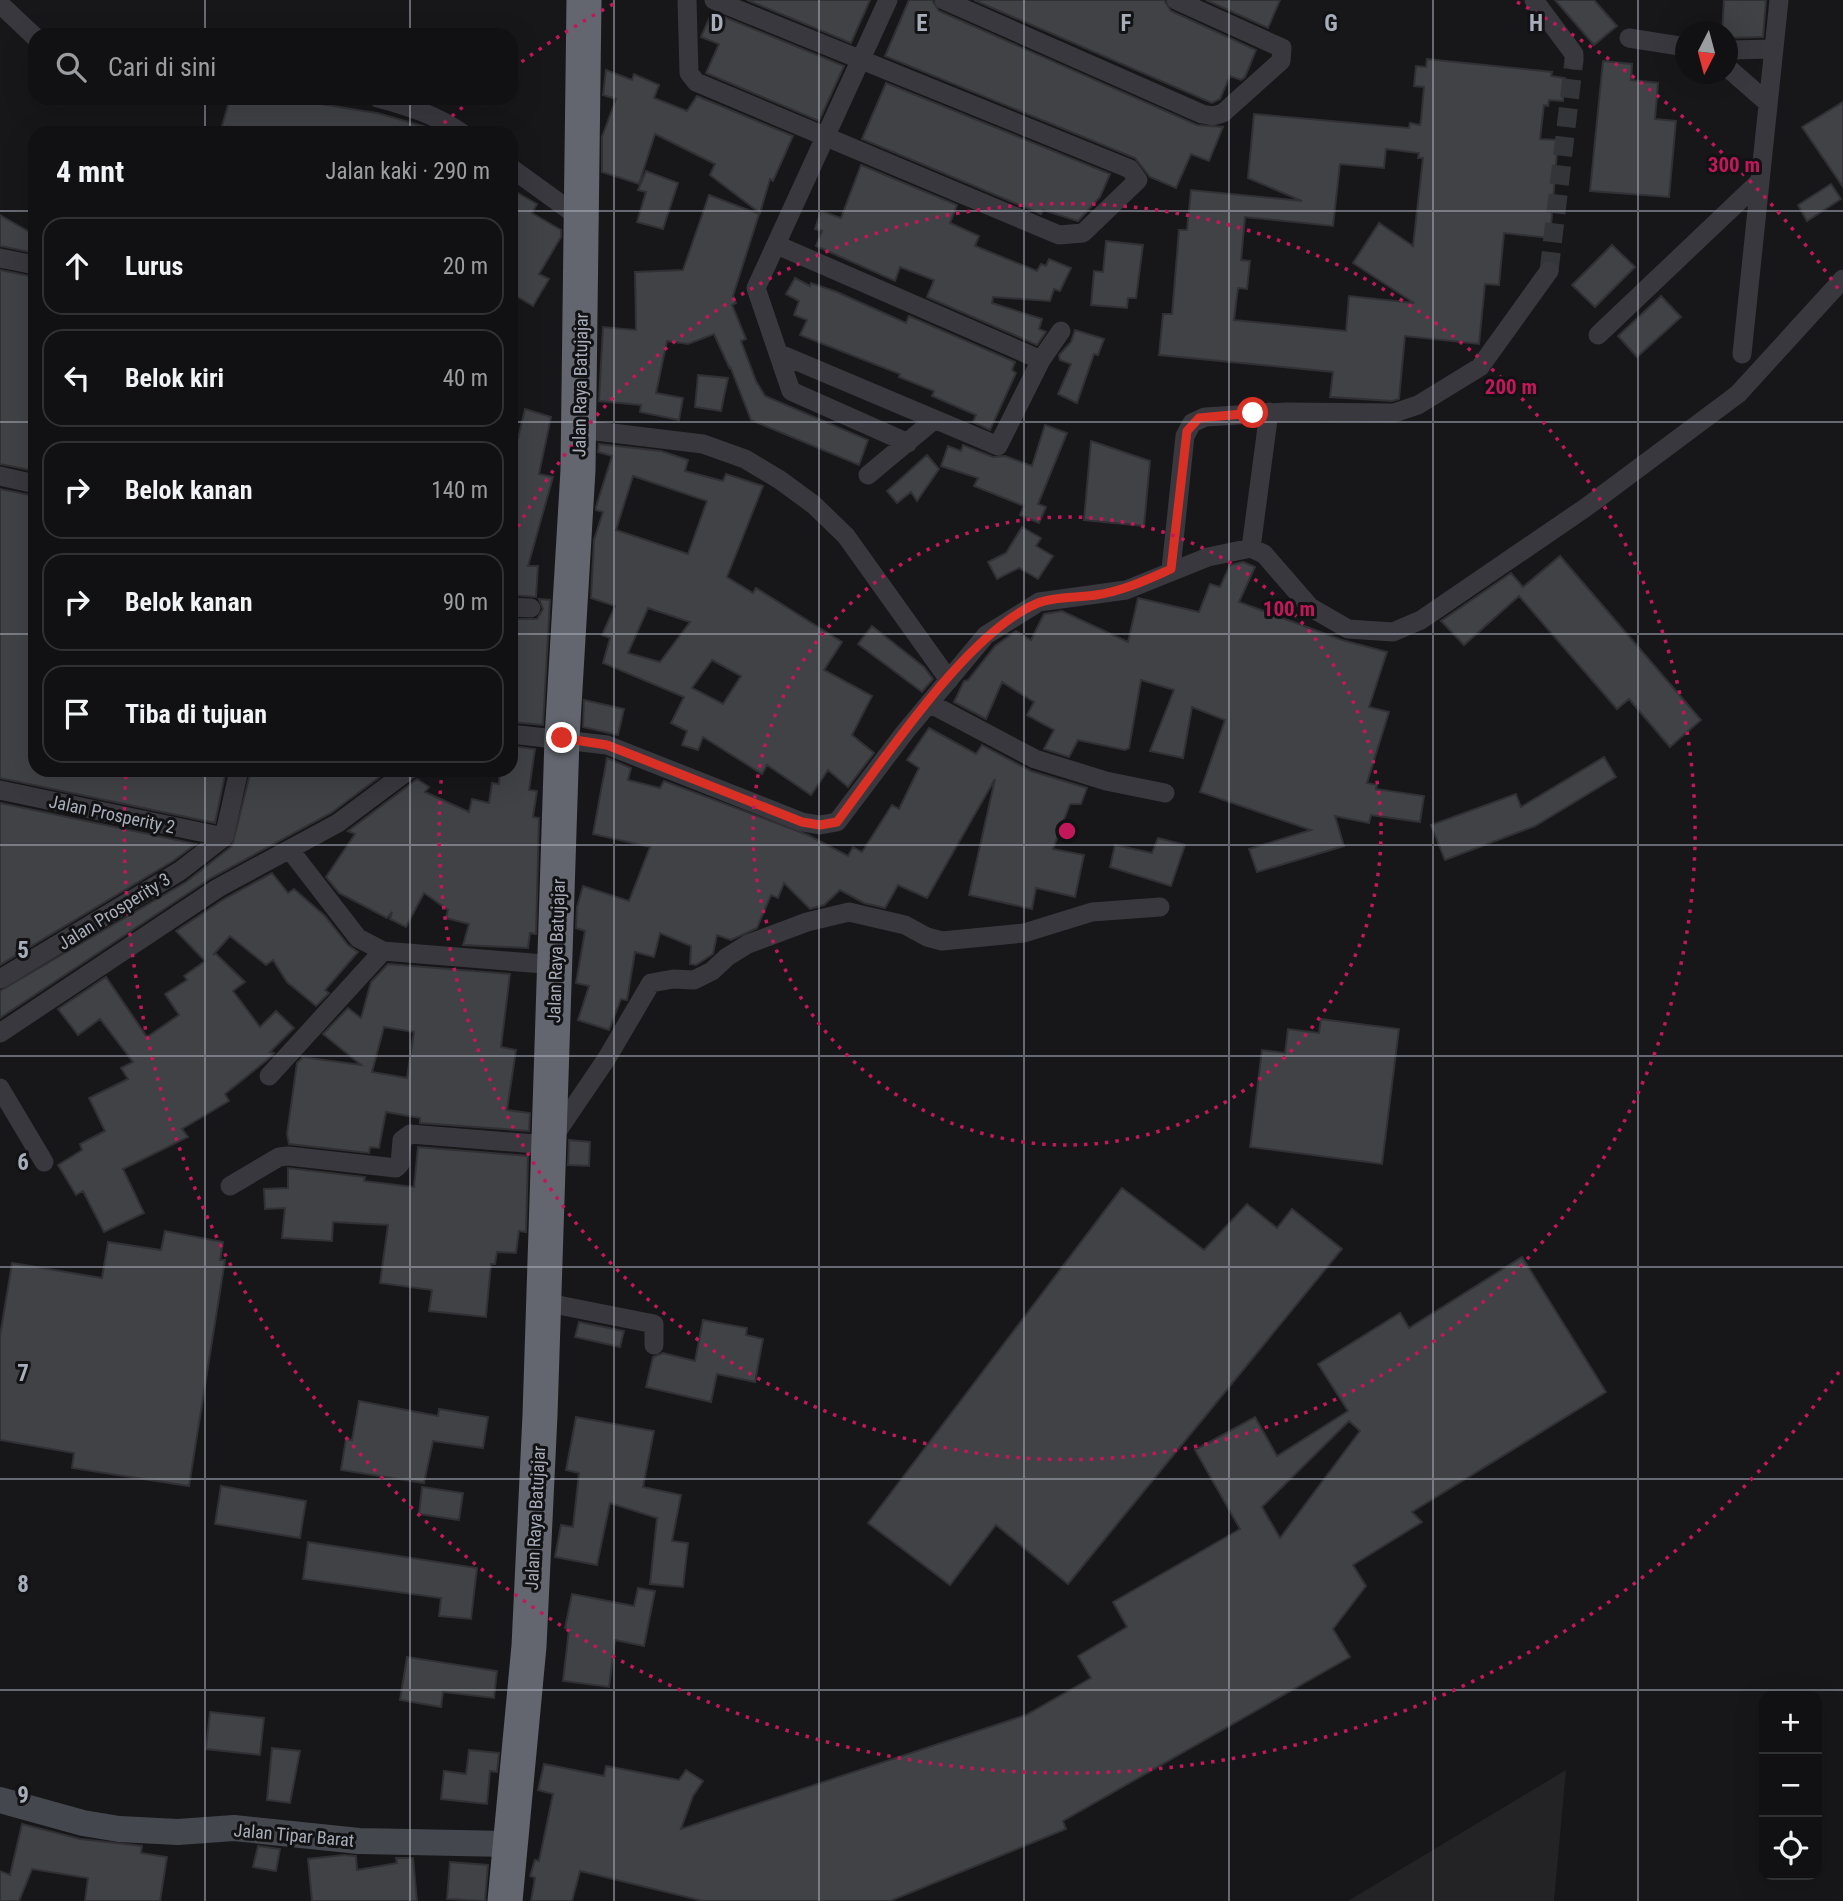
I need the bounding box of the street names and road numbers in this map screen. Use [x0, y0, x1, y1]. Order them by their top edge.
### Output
street label: Jalan Raya Batujajar [568, 312, 592, 457]
street label: Jalan Prosperity 2 [47, 790, 177, 838]
street label: Jalan Prosperity 3 [54, 868, 174, 954]
street label: Jalan Raya Batujajar [543, 878, 569, 1024]
street label: Jalan Raya Batujajar [521, 1445, 549, 1591]
street label: Jalan Tipar Barat [233, 1819, 355, 1851]

